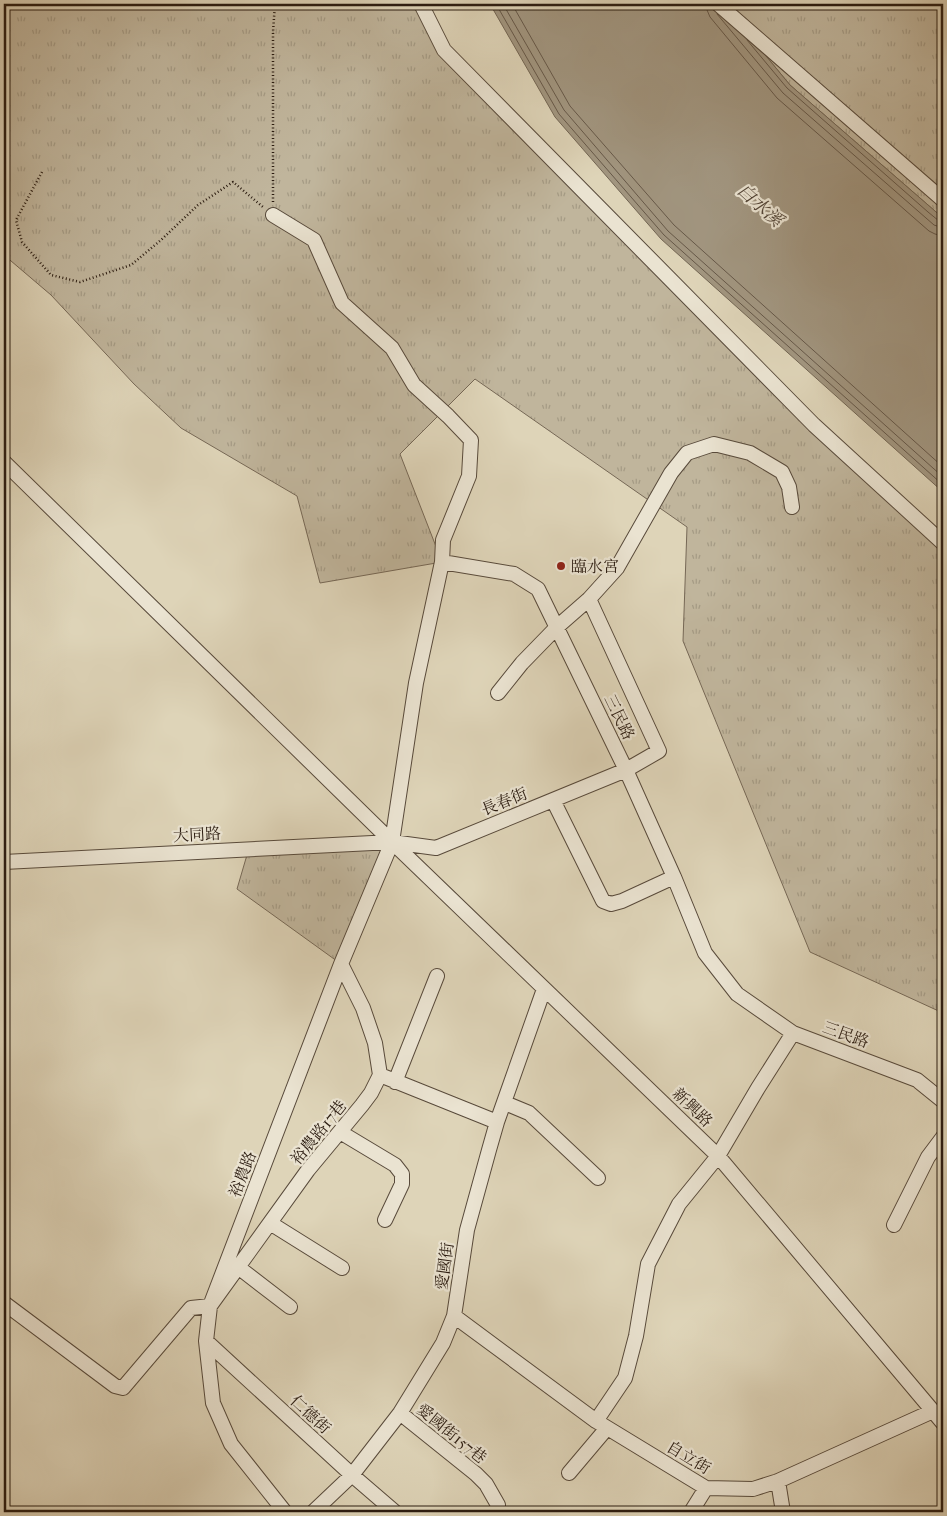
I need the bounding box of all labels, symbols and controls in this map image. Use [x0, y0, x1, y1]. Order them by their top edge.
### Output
water label: 白水溪 [733, 180, 788, 233]
place label: 臨水宮 [571, 557, 619, 576]
marker: 臨水宮 [555, 560, 567, 572]
street label: 三民路 [600, 691, 639, 743]
street label: 長春街 [478, 784, 530, 819]
street label: 大同路 [173, 824, 221, 845]
street label: 三民路 [820, 1017, 872, 1052]
street label: 新興路 [669, 1084, 717, 1131]
street label: 裕農路17巷 [287, 1096, 350, 1168]
street label: 裕農路 [225, 1148, 260, 1200]
street label: 愛國街 [432, 1241, 457, 1291]
street label: 仁德街 [287, 1391, 335, 1438]
street label: 愛國街157巷 [413, 1399, 490, 1467]
street label: 自立街 [663, 1437, 714, 1478]

